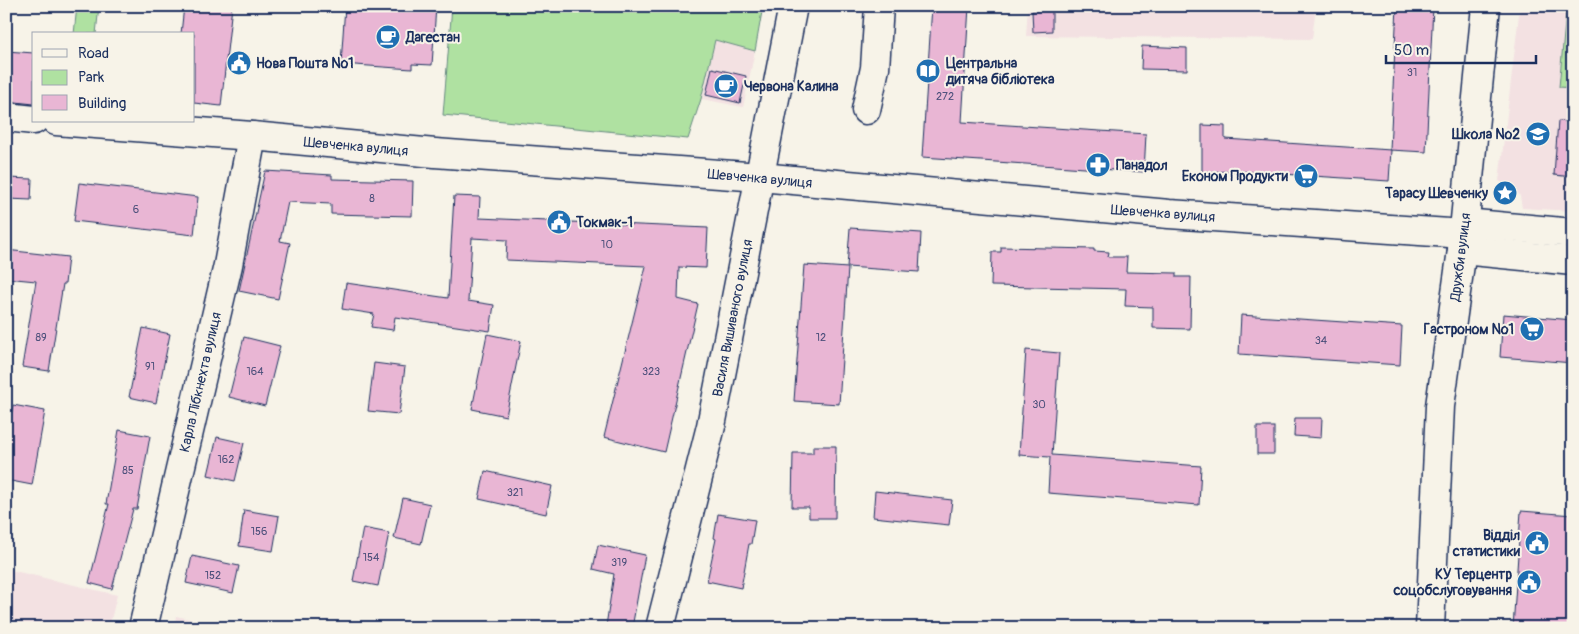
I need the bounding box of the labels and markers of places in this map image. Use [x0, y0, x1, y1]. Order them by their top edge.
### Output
cafe icon: Дагестан [375, 24, 401, 50]
place label: Дагестан [405, 29, 460, 46]
public building icon: Нова Пошта №1 [226, 50, 252, 76]
place label: Нова Пошта №1 [256, 55, 354, 72]
place label: Центральна дитяча бібліотека [945, 55, 1055, 88]
library icon: Центральна дитяча бібліотека [915, 58, 941, 84]
cafe icon: Червона Калина [713, 73, 739, 99]
place label: Червона Калина [744, 78, 839, 95]
school or university icon: Школа №2 [1525, 121, 1551, 147]
place label: Школа №2 [1451, 126, 1520, 143]
pharmacy icon: Панадол [1085, 152, 1111, 178]
place label: Панадол [1116, 157, 1168, 174]
supermarket icon: Економ Продукти [1293, 163, 1319, 189]
place label: Економ Продукти [1182, 168, 1289, 185]
place icon: Тарасу Шевченку [1492, 180, 1518, 206]
place label: Тарасу Шевченку [1384, 185, 1488, 202]
public building icon: Токмак-1 [546, 209, 572, 235]
place label: Токмак-1 [575, 214, 633, 231]
supermarket icon: Гастроном №1 [1519, 316, 1545, 342]
place label: Гастроном №1 [1424, 321, 1514, 338]
place label: Відділ статистики [1452, 527, 1521, 560]
public building icon: Відділ статистики [1524, 530, 1550, 556]
place label: КУ Терцентр соцобслуговування [1392, 566, 1512, 599]
public building icon: КУ Терцентр соцобслуговування [1516, 569, 1542, 595]

